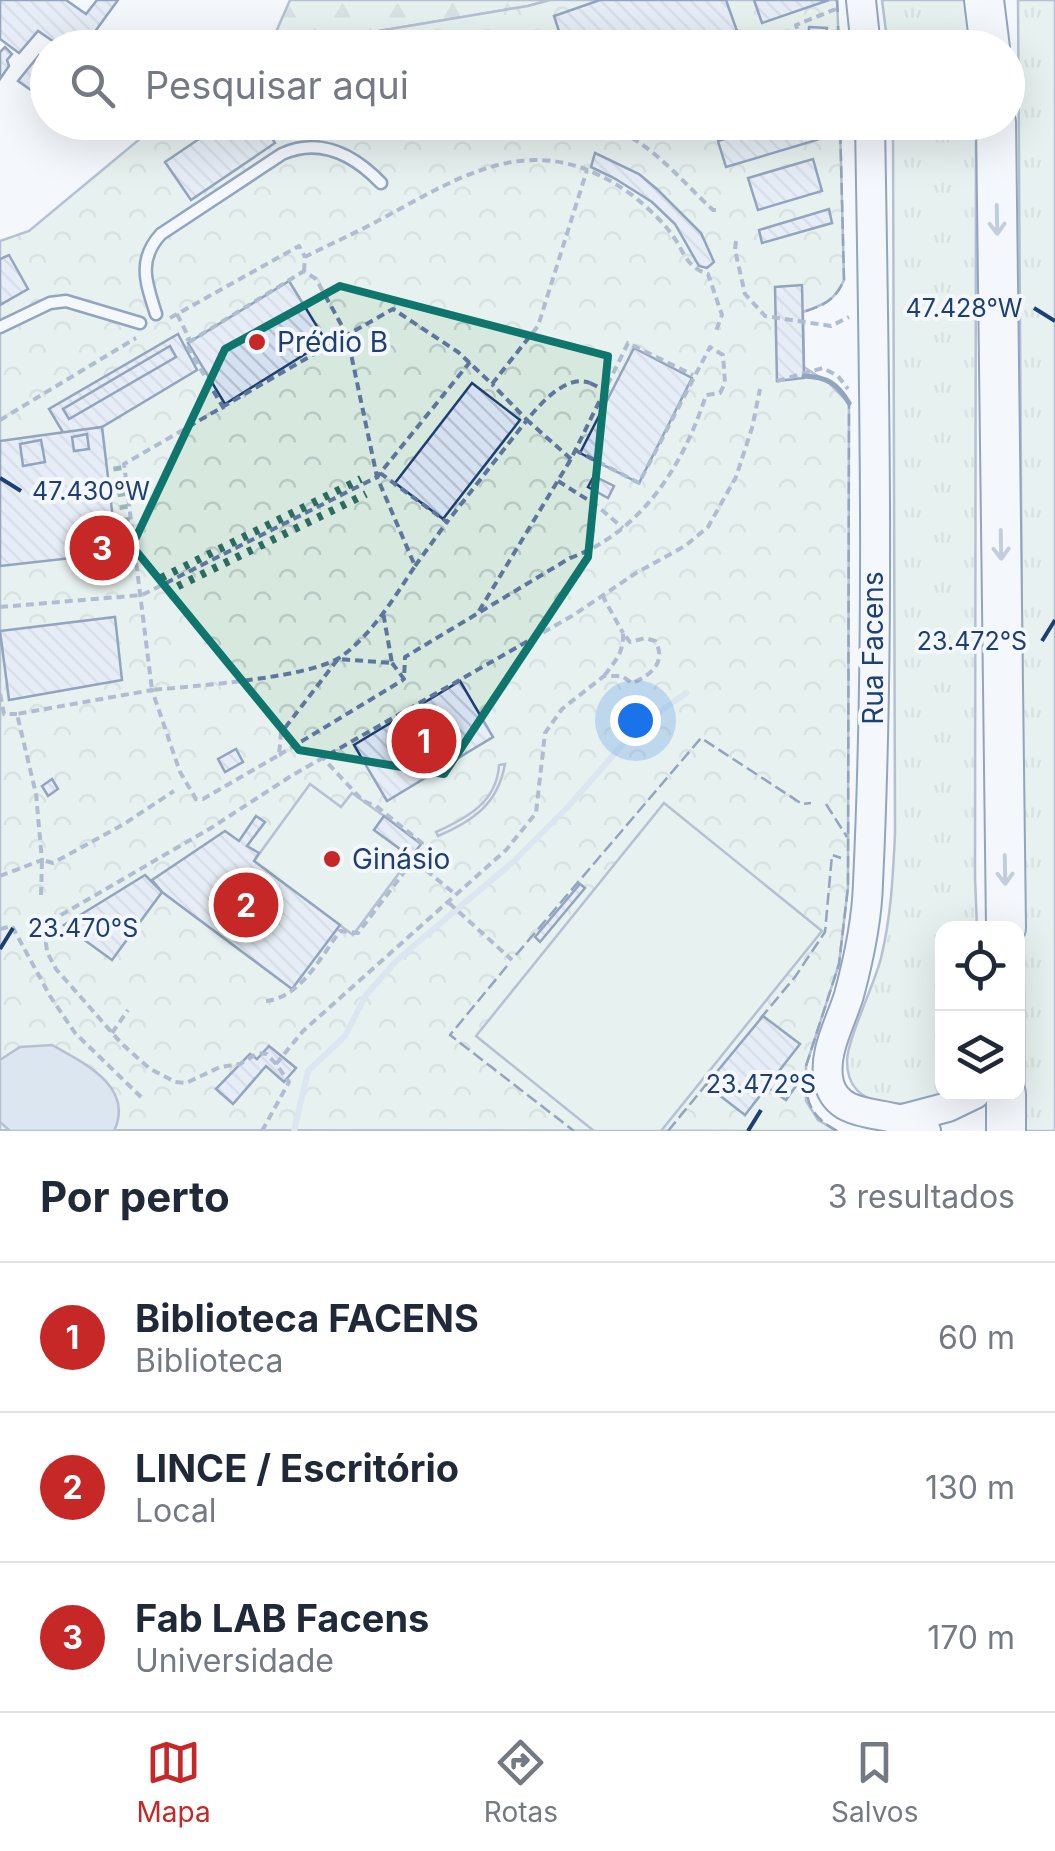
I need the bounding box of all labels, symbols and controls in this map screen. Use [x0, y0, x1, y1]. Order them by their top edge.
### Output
search box [30, 30, 1025, 140]
icon: search [65, 58, 120, 113]
text: Pesquisar aqui [145, 62, 409, 108]
one-way arrow [988, 202, 1006, 235]
text: 47.428°W [906, 293, 1022, 323]
place label: Prédio B [277, 325, 388, 359]
marker: Prédio B [246, 331, 268, 353]
text: 47.430°W [32, 476, 150, 506]
pin: 3 [70, 510, 134, 586]
one-way arrow [992, 528, 1010, 560]
street label: Rua Facens [856, 571, 890, 725]
text: 23.472°S [917, 626, 1027, 656]
your location [610, 695, 661, 746]
pin: 1 [392, 704, 456, 778]
place label: Ginásio [352, 842, 450, 876]
marker: Ginásio [321, 848, 343, 870]
one-way arrow [996, 852, 1014, 885]
pin: 2 [214, 868, 278, 942]
text: 23.470°S [28, 913, 138, 943]
map controls [935, 921, 1025, 1101]
button: locate [935, 921, 1025, 1011]
button: layers [935, 1011, 1025, 1101]
text: 23.472°S [706, 1069, 816, 1099]
text: Por perto [40, 1171, 230, 1222]
text: 3 resultados [828, 1177, 1015, 1216]
text: Biblioteca FACENS [135, 1295, 479, 1341]
text: 1 [66, 1318, 79, 1357]
text: 60 m [938, 1318, 1015, 1357]
text: Biblioteca [135, 1341, 283, 1380]
text: LINCE / Escritório [135, 1445, 459, 1491]
text: 2 [62, 1468, 83, 1507]
text: 130 m [925, 1468, 1015, 1507]
text: Local [135, 1491, 217, 1530]
text: Fab LAB Facens [135, 1595, 429, 1641]
text: 3 [62, 1618, 83, 1657]
text: 170 m [927, 1618, 1015, 1657]
text: Universidade [135, 1641, 334, 1680]
tab: Mapa [137, 1735, 211, 1829]
tab: Rotas [484, 1735, 558, 1829]
tab: Salvos [831, 1735, 918, 1829]

